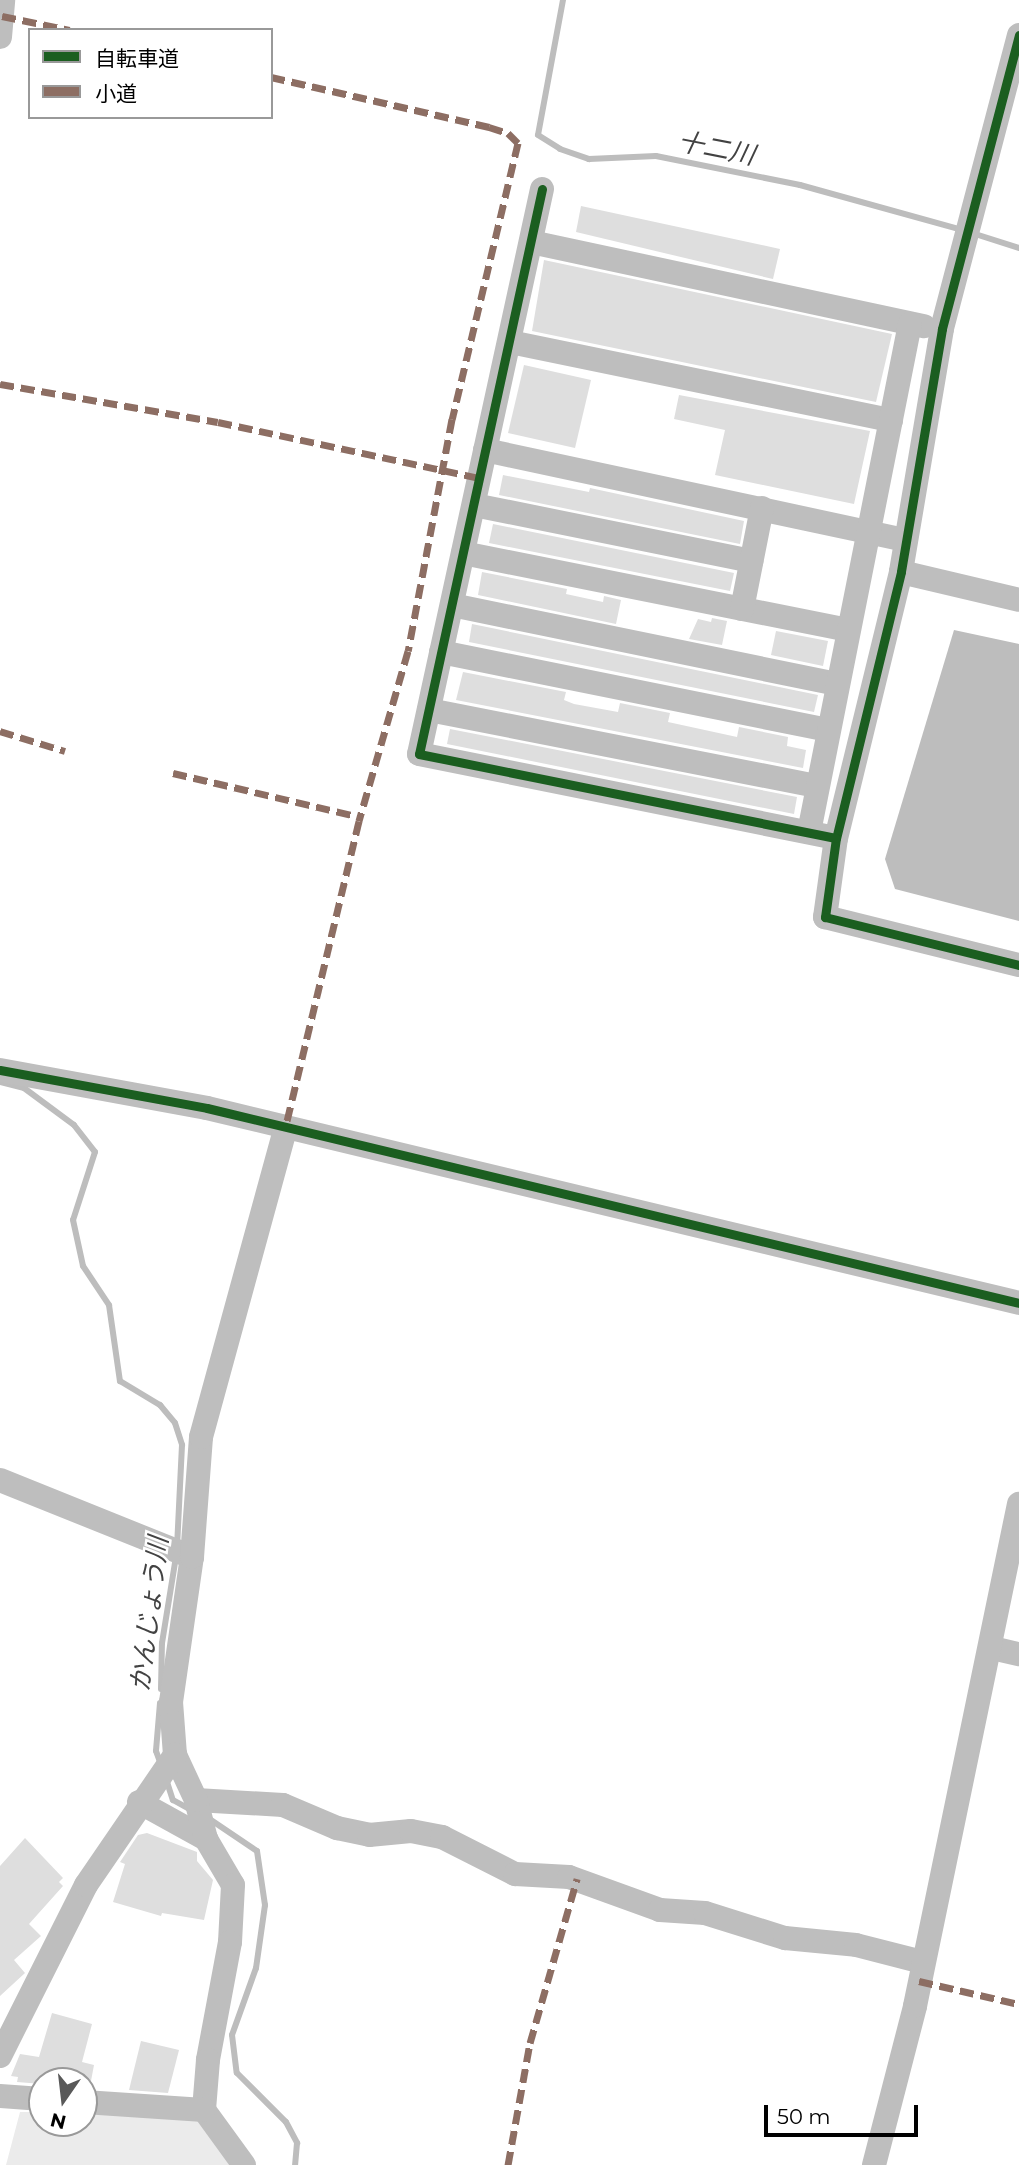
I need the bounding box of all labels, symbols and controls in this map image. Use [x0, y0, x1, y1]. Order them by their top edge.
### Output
legend [28, 28, 273, 119]
text: 自転車道 [95, 46, 179, 71]
text: 小道 [95, 81, 137, 106]
water label: 十二川 [675, 126, 757, 172]
water label: かんじょう川 [125, 1535, 175, 1693]
north arrow [28, 2067, 98, 2137]
scale bar [767, 2092, 921, 2136]
text: 50 m [777, 2104, 831, 2129]
text: N [48, 2108, 69, 2134]

